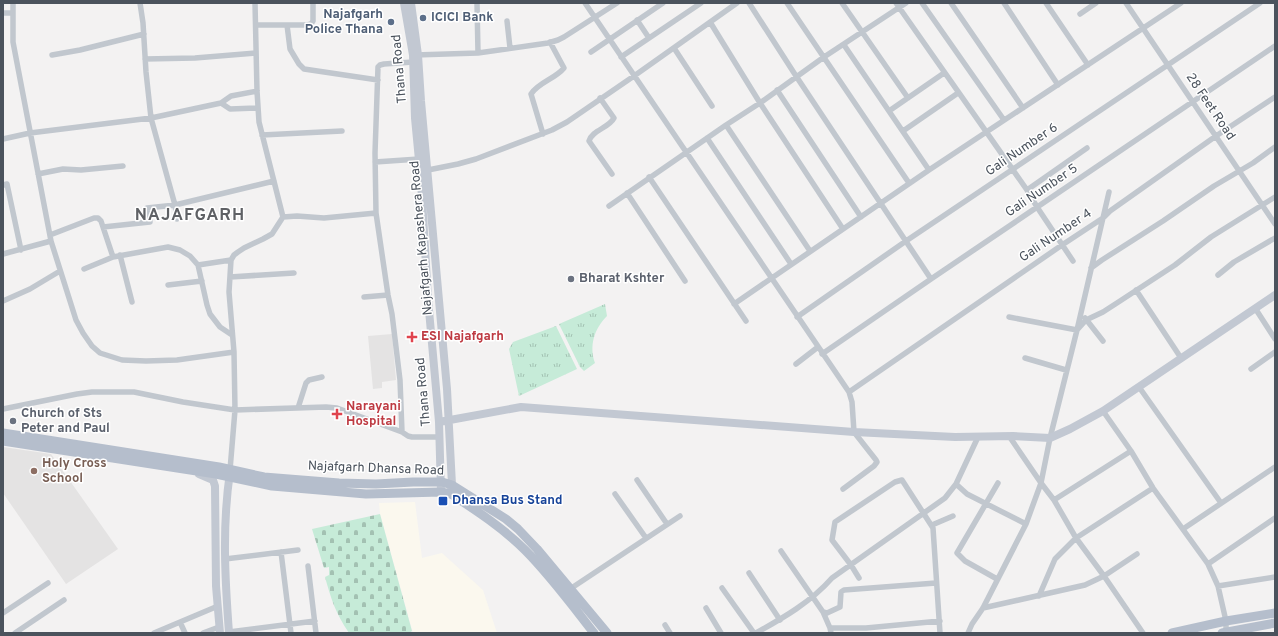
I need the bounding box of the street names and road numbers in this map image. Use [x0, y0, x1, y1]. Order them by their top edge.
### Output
street label: Thana Road [389, 34, 411, 104]
street label: 28 Feet Road [1182, 70, 1238, 144]
street label: Gali Number 6 [983, 120, 1061, 180]
street label: Najafgarh Kapashera Road [407, 160, 437, 316]
street label: Gali Number 5 [1003, 161, 1081, 221]
street label: Gali Number 4 [1017, 206, 1095, 266]
street label: Thana Road [413, 357, 435, 427]
street label: Najafgarh Dhansa Road [308, 459, 444, 479]

